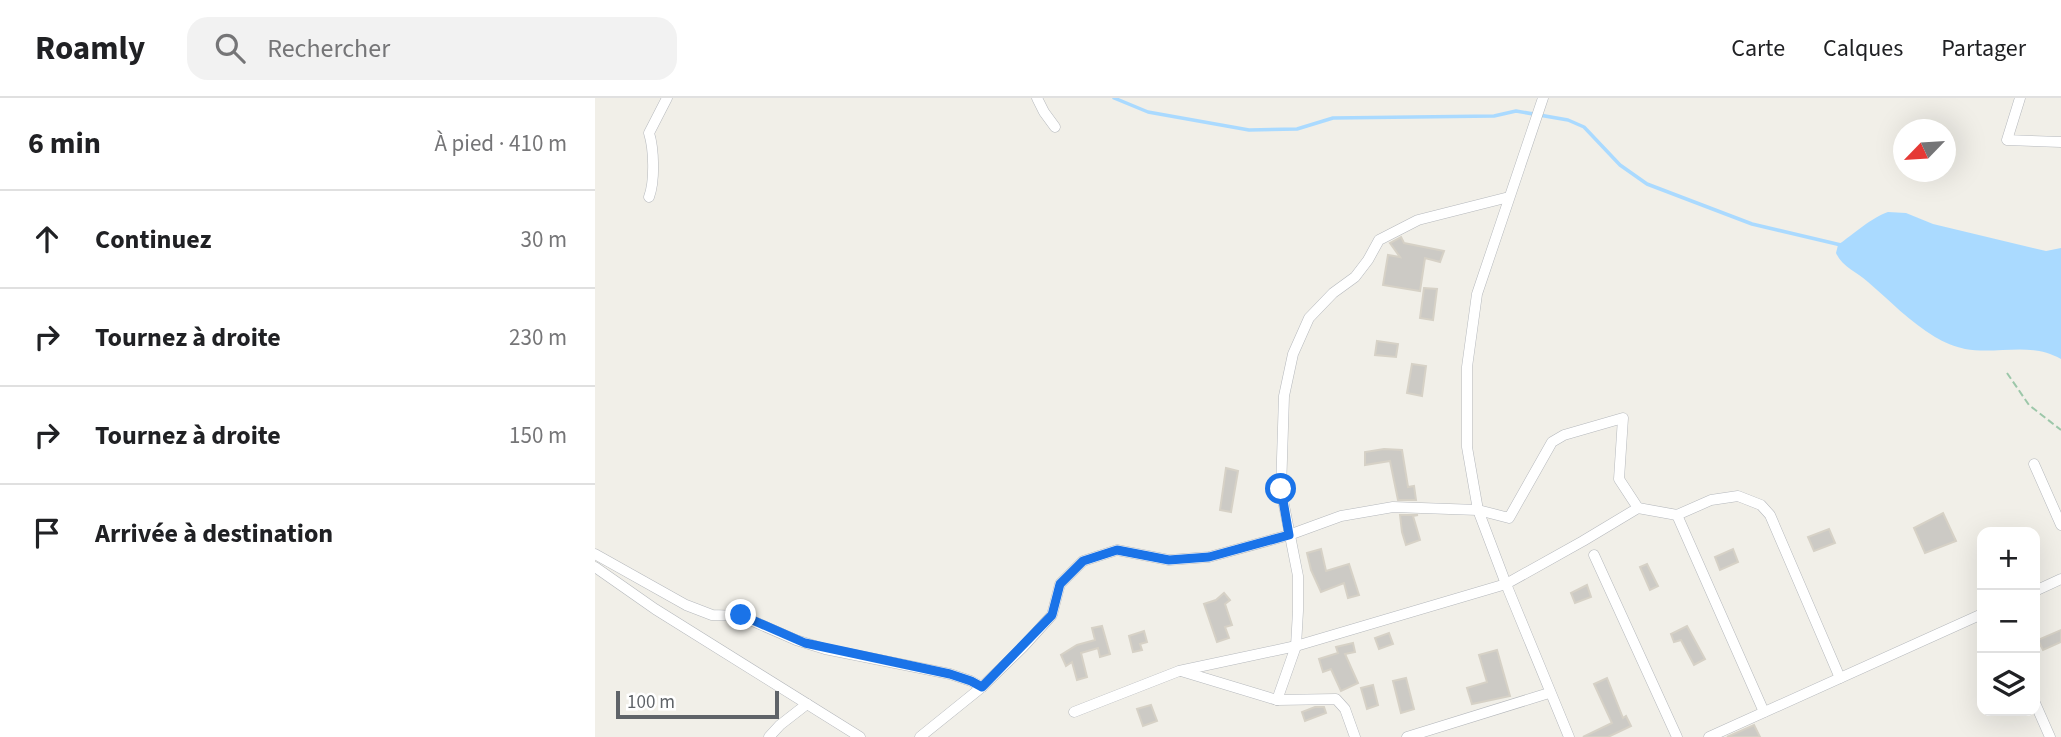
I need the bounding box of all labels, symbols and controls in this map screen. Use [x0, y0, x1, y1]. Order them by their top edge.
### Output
search box [187, 17, 677, 80]
text: Roamly [35, 25, 145, 72]
icon: search [211, 29, 249, 67]
text: Rechercher [267, 30, 390, 67]
text: Carte [1731, 31, 1785, 66]
text: Calques [1823, 31, 1903, 66]
text: Partager [1941, 31, 2026, 66]
north arrow [1893, 119, 1956, 182]
text: 6 min [28, 122, 101, 165]
text: À pied · 410 m [434, 127, 567, 160]
icon: ahead [28, 220, 66, 258]
text: Continuez [95, 221, 211, 258]
text: 30 m [520, 223, 567, 256]
icon: right [28, 318, 66, 356]
text: Tournez à droite [95, 319, 281, 356]
text: 230 m [509, 321, 567, 354]
icon: right [28, 416, 66, 454]
text: Tournez à droite [95, 417, 281, 454]
text: 150 m [509, 419, 567, 452]
route start [1265, 473, 1296, 504]
icon: arrive [28, 514, 66, 552]
text: Arrivée à destination [95, 515, 333, 552]
map controls [1977, 527, 2040, 716]
button: + [1977, 527, 2040, 590]
button: − [1977, 590, 2040, 653]
route end [725, 599, 756, 630]
button: layers [1977, 653, 2040, 716]
scale bar [616, 688, 779, 720]
text: 100 m [627, 689, 675, 716]

